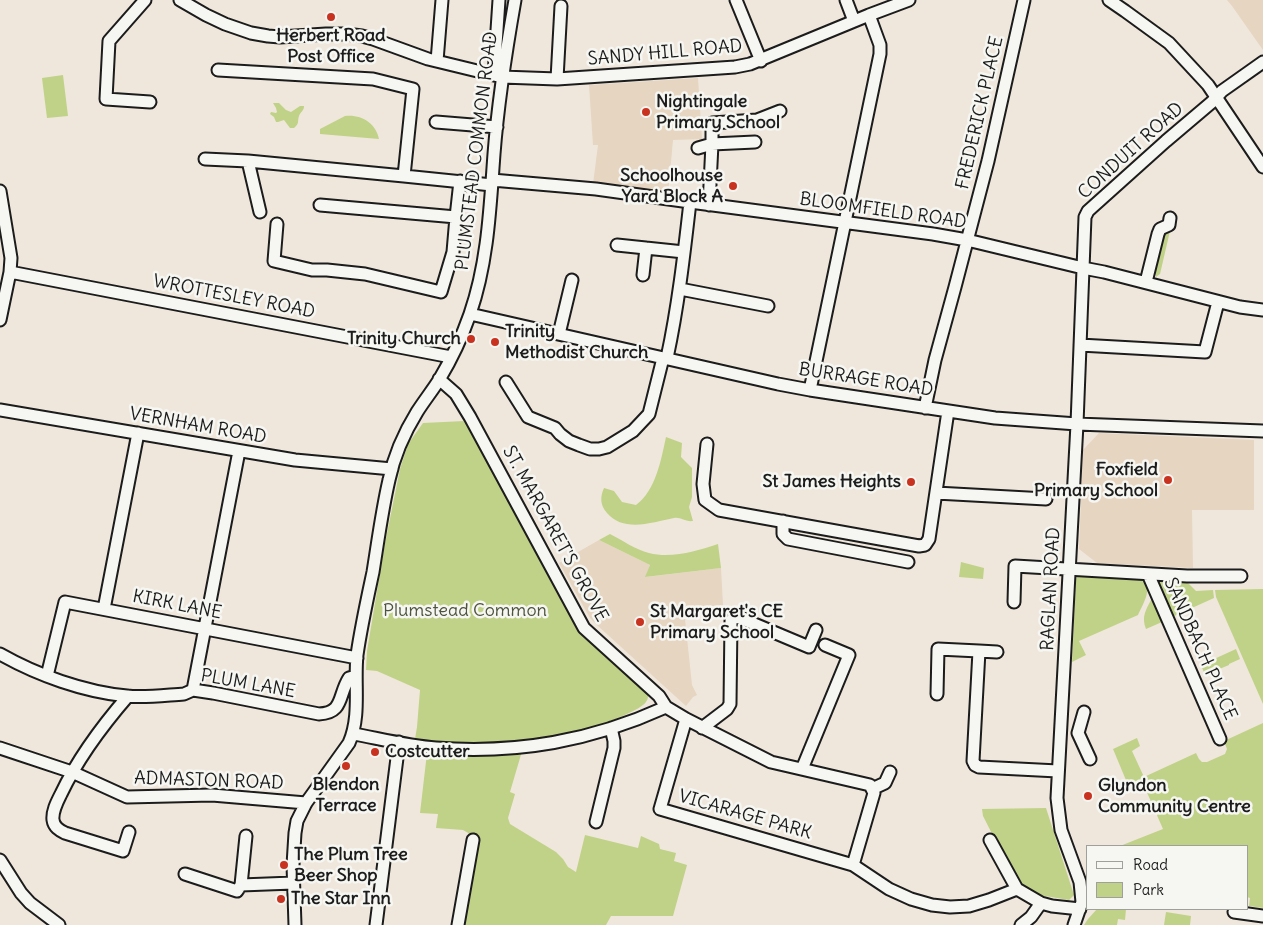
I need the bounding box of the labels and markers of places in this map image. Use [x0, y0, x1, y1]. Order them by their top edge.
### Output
marker: Herbert Road Post Office [325, 11, 337, 23]
place label: Herbert Road Post Office [276, 25, 386, 68]
place label: Nightingale Primary School [656, 91, 780, 134]
marker: Nightingale Primary School [640, 106, 652, 118]
place label: Schoolhouse Yard Block A [620, 165, 723, 208]
marker: Schoolhouse Yard Block A [727, 180, 739, 192]
place label: Trinity Methodist Church [505, 321, 648, 364]
place label: Trinity Church [347, 328, 461, 350]
marker: Trinity Church [465, 333, 477, 345]
marker: Trinity Methodist Church [489, 336, 501, 348]
place label: Foxfield Primary School [1034, 459, 1158, 502]
place label: St James Heights [763, 471, 901, 493]
marker: Foxfield Primary School [1162, 474, 1174, 486]
marker: St James Heights [905, 476, 917, 488]
place label: St Margaret's CE Primary School [650, 601, 783, 644]
marker: St Margaret's CE Primary School [634, 616, 646, 628]
place label: Costcutter [385, 741, 470, 763]
marker: Costcutter [369, 746, 381, 758]
marker: Blendon Terrace [340, 760, 352, 772]
place label: Blendon Terrace [312, 774, 380, 816]
place label: Glyndon Community Centre [1098, 775, 1251, 818]
marker: Glyndon Community Centre [1082, 790, 1094, 802]
place label: The Plum Tree Beer Shop [294, 844, 408, 886]
marker: The Plum Tree Beer Shop [278, 859, 290, 871]
place label: The Star Inn [291, 888, 391, 910]
marker: The Star Inn [275, 893, 287, 905]

